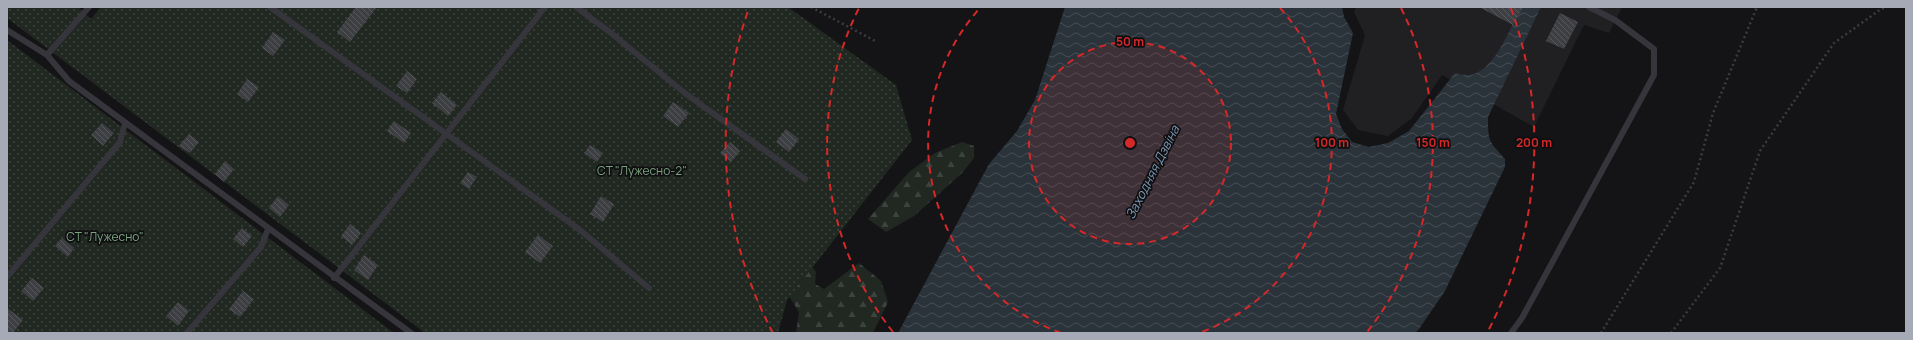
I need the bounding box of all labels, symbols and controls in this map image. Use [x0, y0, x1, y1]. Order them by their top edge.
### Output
text: 50 m [1116, 33, 1144, 50]
water label: Заходняя Дзвіна [1121, 121, 1184, 222]
text: 100 m [1315, 134, 1349, 151]
text: 150 m [1416, 134, 1450, 151]
text: 200 m [1516, 134, 1552, 151]
centre of rings [1123, 136, 1137, 150]
park label: СТ "Лужесно-2" [597, 162, 687, 179]
park label: СТ "Лужесно" [66, 228, 144, 245]

